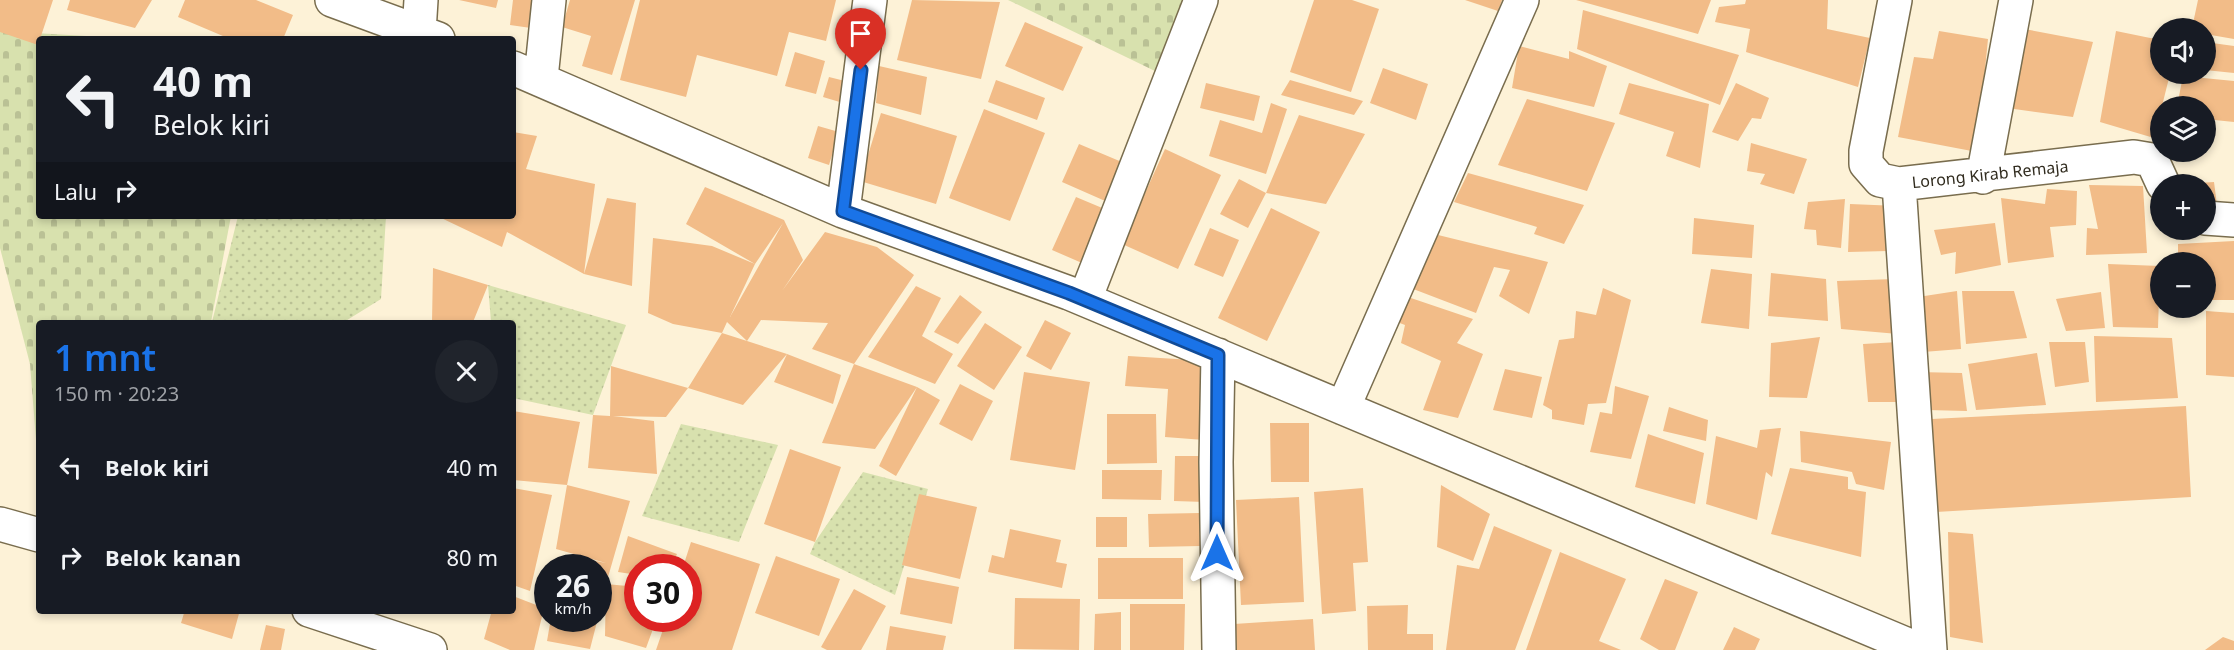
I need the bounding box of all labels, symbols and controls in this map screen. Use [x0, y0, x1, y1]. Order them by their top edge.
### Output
pin [835, 8, 886, 70]
icon: arrive [844, 17, 877, 50]
map controls [2150, 18, 2216, 318]
button: sound [2150, 18, 2216, 84]
text: 40 m [153, 52, 253, 109]
icon: left [54, 60, 132, 138]
button: layers [2150, 96, 2216, 162]
text: Belok kiri [153, 106, 270, 143]
street label: Lorong Kirab Remaja [1911, 155, 2069, 193]
icon: right [109, 174, 142, 207]
button: + [2150, 174, 2216, 240]
text: Lalu [54, 176, 97, 206]
button: − [2150, 252, 2216, 318]
text: 1 mnt [54, 333, 156, 382]
button: close [435, 340, 498, 403]
text: 150 m · 20:23 [54, 380, 179, 407]
icon: left [54, 451, 87, 484]
text: Belok kiri [105, 452, 209, 482]
text: 40 m [447, 452, 498, 482]
position arrow [1185, 521, 1249, 585]
icon: right [54, 541, 87, 574]
text: Belok kanan [105, 542, 241, 572]
text: 80 m [447, 542, 498, 572]
speed limit sign: 30 [624, 554, 702, 632]
text: 26 [556, 565, 590, 606]
text: km/h [555, 598, 591, 618]

